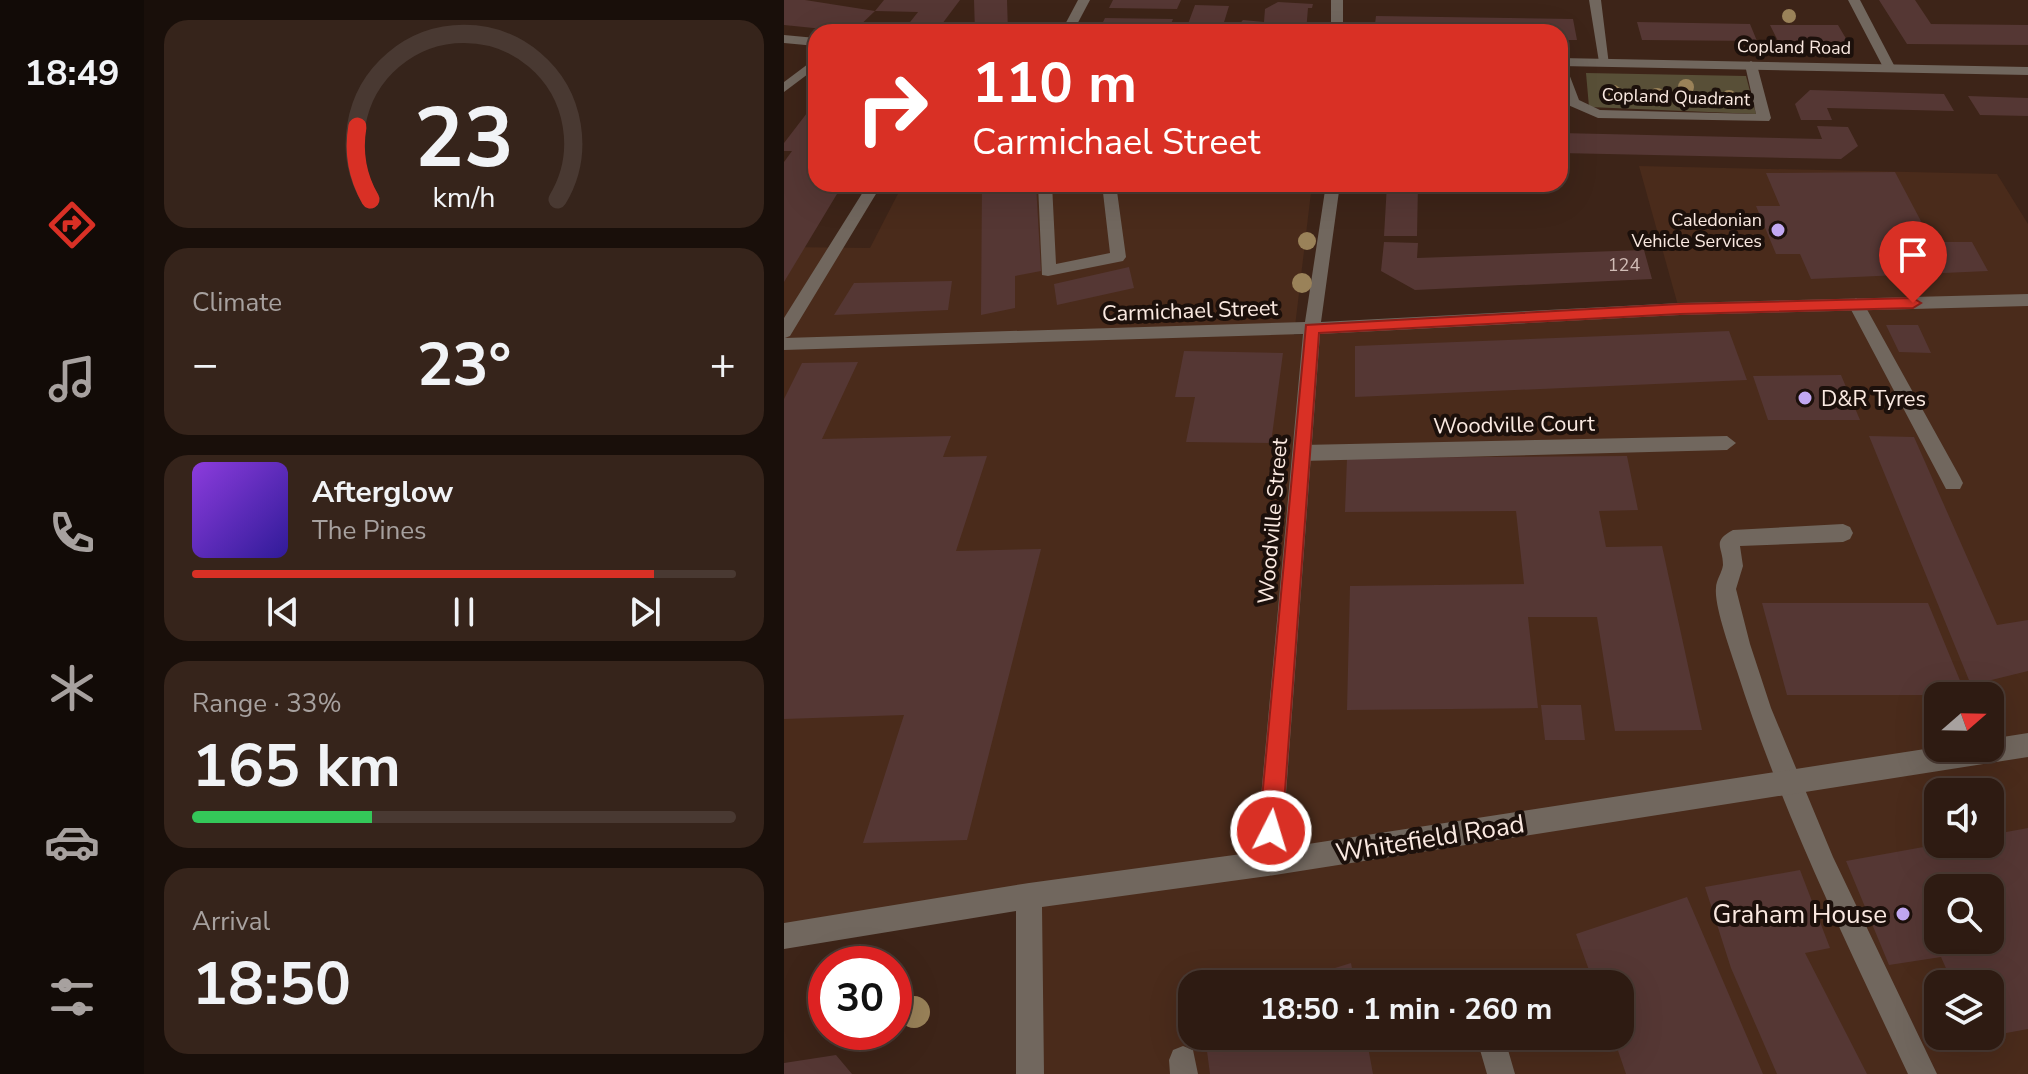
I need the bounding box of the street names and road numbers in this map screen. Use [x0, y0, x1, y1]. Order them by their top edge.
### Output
street label: Copland Road [1737, 34, 1851, 60]
street label: Copland Quadrant [1601, 82, 1751, 112]
street label: Carmichael Street [1101, 293, 1279, 329]
street label: Woodville Court [1433, 409, 1595, 441]
street label: Woodville Street [1251, 436, 1295, 606]
street label: Whitefield Road [1333, 806, 1527, 871]

